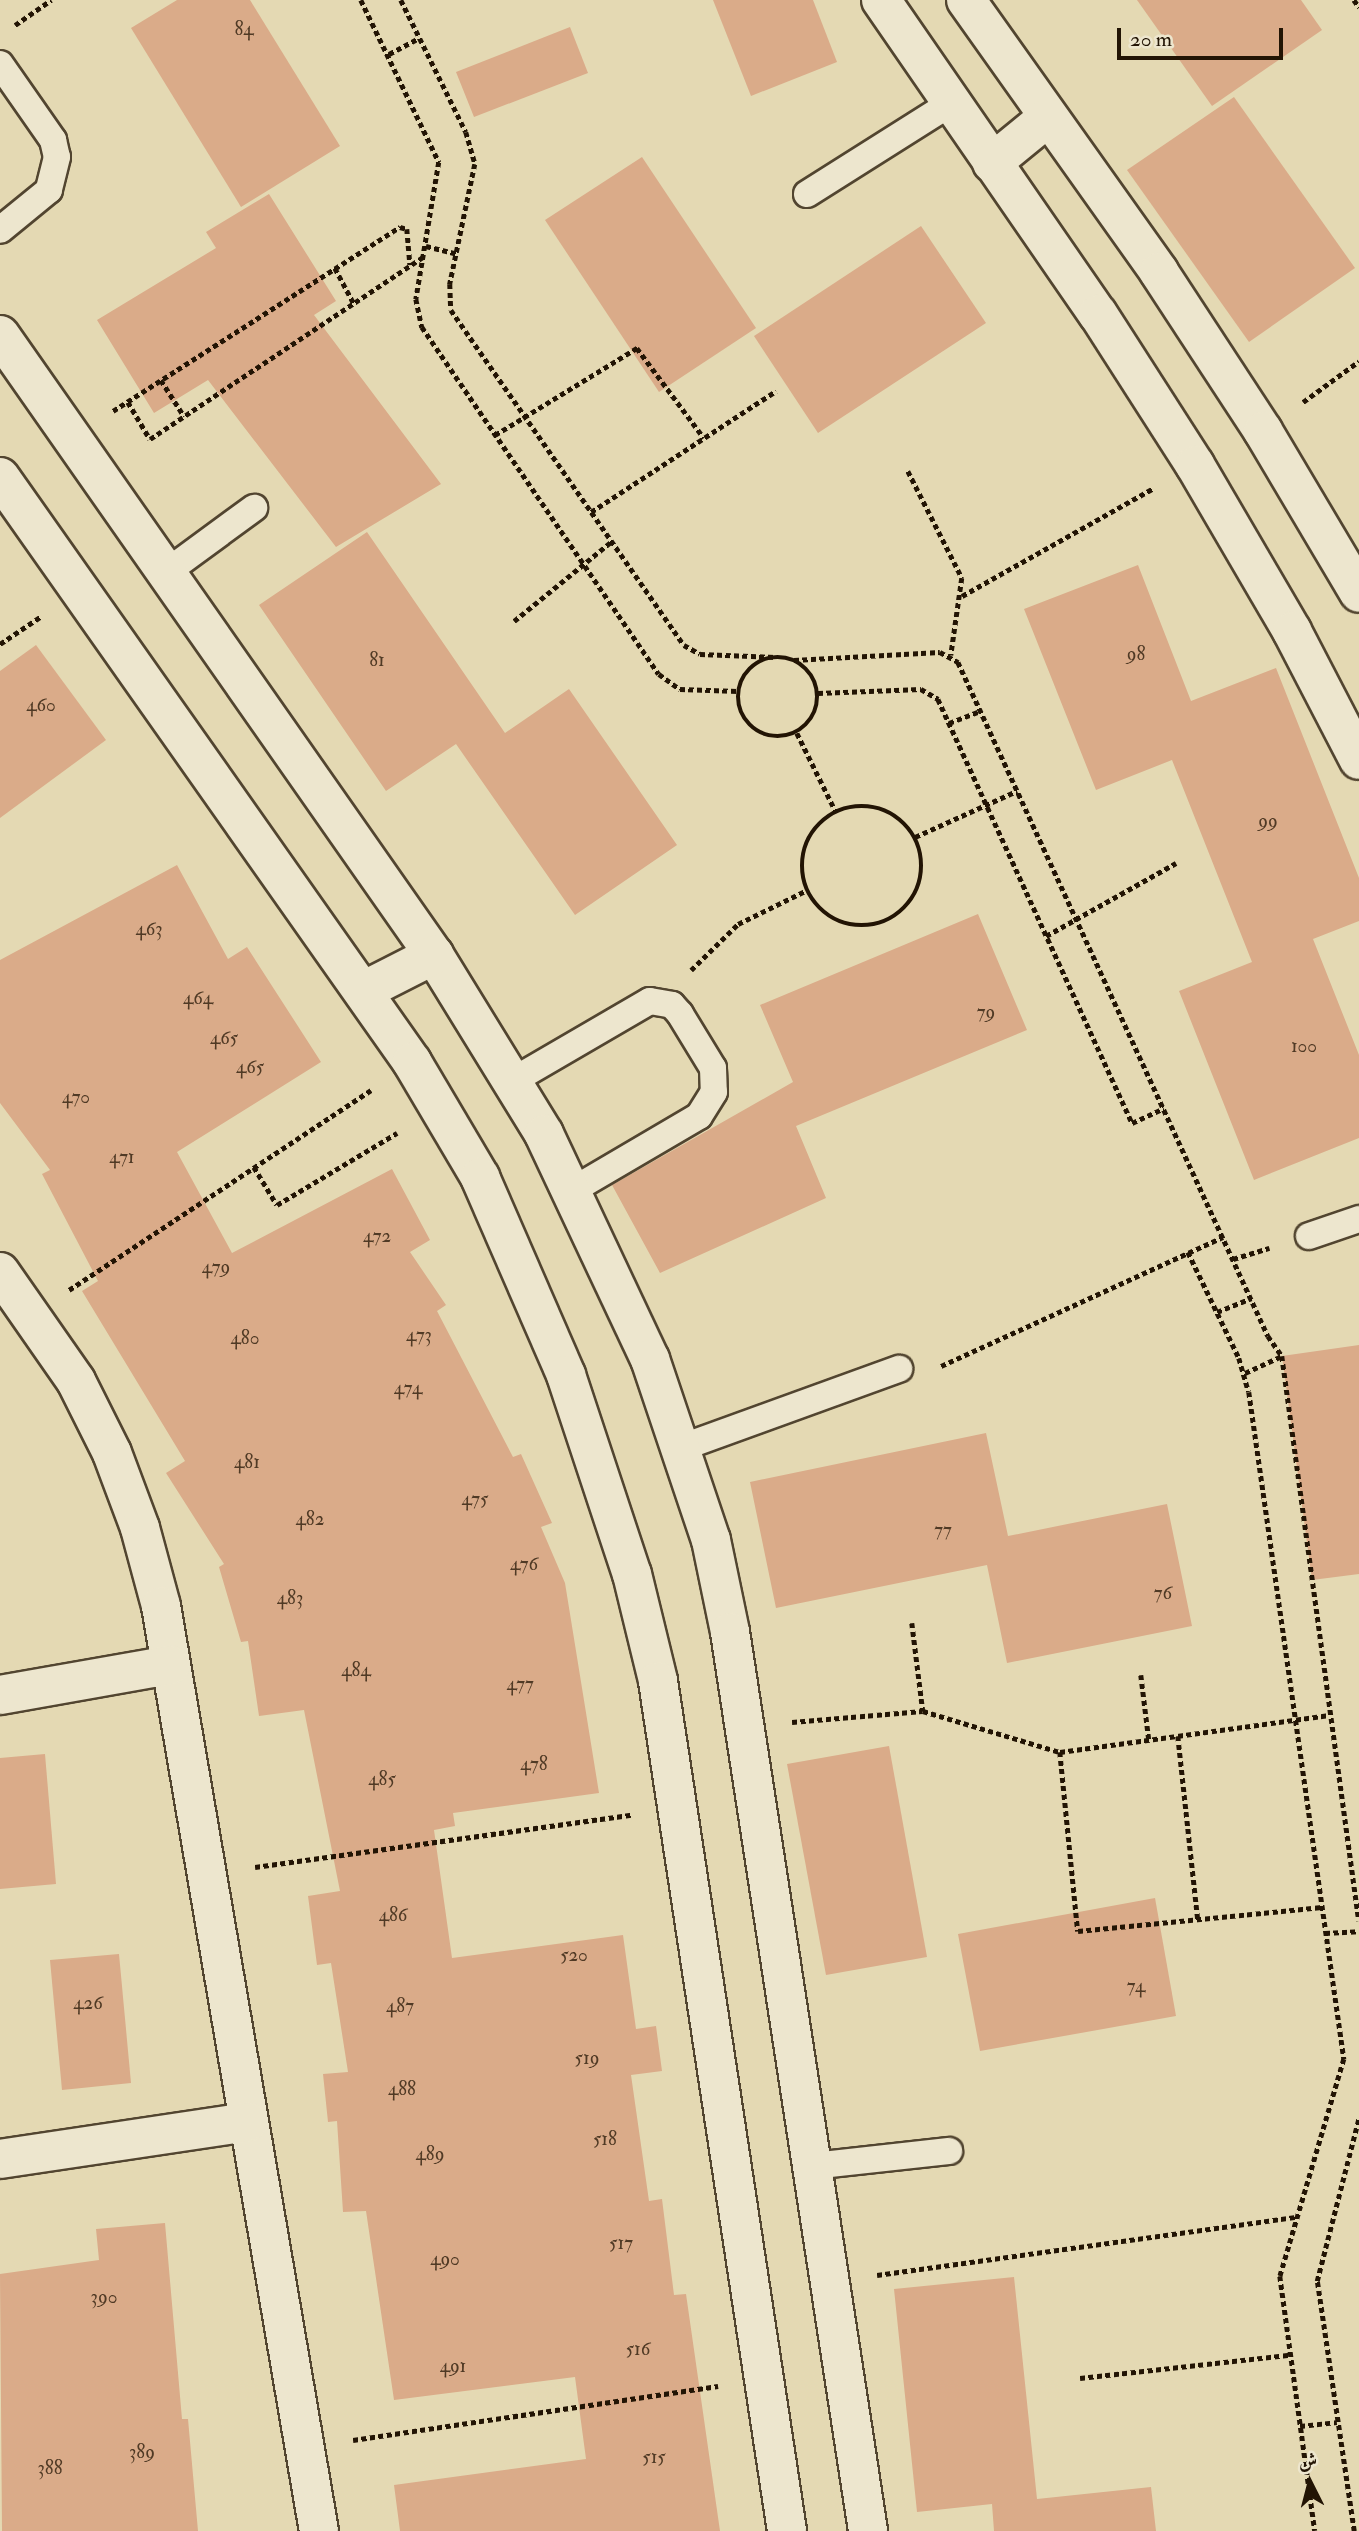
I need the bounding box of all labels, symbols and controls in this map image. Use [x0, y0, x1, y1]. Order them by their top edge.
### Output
scale bar [1121, 14, 1287, 58]
house number: 84 [234, 19, 254, 41]
text: 20 m [1130, 26, 1172, 53]
house number: 98 [1127, 644, 1145, 666]
house number: 81 [369, 650, 385, 672]
house number: 460 [26, 695, 56, 717]
house number: 99 [1258, 811, 1278, 833]
house number: 463 [135, 919, 163, 941]
house number: 464 [183, 988, 213, 1010]
house number: 79 [977, 1002, 995, 1024]
house number: 465 [210, 1028, 238, 1050]
house number: 100 [1291, 1036, 1317, 1058]
house number: 465 [236, 1057, 264, 1079]
house number: 470 [62, 1087, 90, 1109]
house number: 471 [109, 1147, 135, 1169]
house number: 472 [363, 1226, 391, 1248]
house number: 479 [202, 1257, 230, 1279]
house number: 473 [406, 1325, 432, 1347]
house number: 480 [231, 1328, 259, 1350]
house number: 474 [394, 1378, 422, 1400]
house number: 481 [234, 1452, 260, 1474]
house number: 475 [462, 1489, 488, 1511]
house number: 482 [296, 1509, 324, 1531]
house number: 77 [934, 1520, 952, 1542]
house number: 476 [510, 1554, 538, 1576]
house number: 76 [1154, 1583, 1172, 1605]
house number: 483 [277, 1588, 303, 1610]
house number: 484 [341, 1660, 371, 1682]
house number: 477 [506, 1674, 534, 1696]
house number: 478 [520, 1754, 548, 1776]
house number: 485 [368, 1769, 396, 1791]
house number: 486 [379, 1905, 407, 1927]
house number: 520 [560, 1945, 588, 1967]
house number: 74 [1127, 1976, 1145, 1998]
house number: 426 [73, 1993, 103, 2015]
house number: 487 [386, 1996, 414, 2018]
house number: 519 [575, 2048, 599, 2070]
house number: 488 [388, 2079, 416, 2101]
house number: 518 [593, 2129, 617, 2151]
house number: 489 [416, 2144, 444, 2166]
house number: 517 [609, 2233, 633, 2255]
house number: 490 [430, 2249, 460, 2271]
house number: 390 [91, 2287, 117, 2309]
house number: 516 [626, 2339, 650, 2361]
house number: 491 [440, 2356, 466, 2378]
house number: 389 [129, 2442, 155, 2464]
house number: 515 [642, 2447, 666, 2469]
north arrow [1275, 2447, 1345, 2517]
text: ش [1297, 2448, 1318, 2474]
house number: 388 [37, 2458, 63, 2480]

